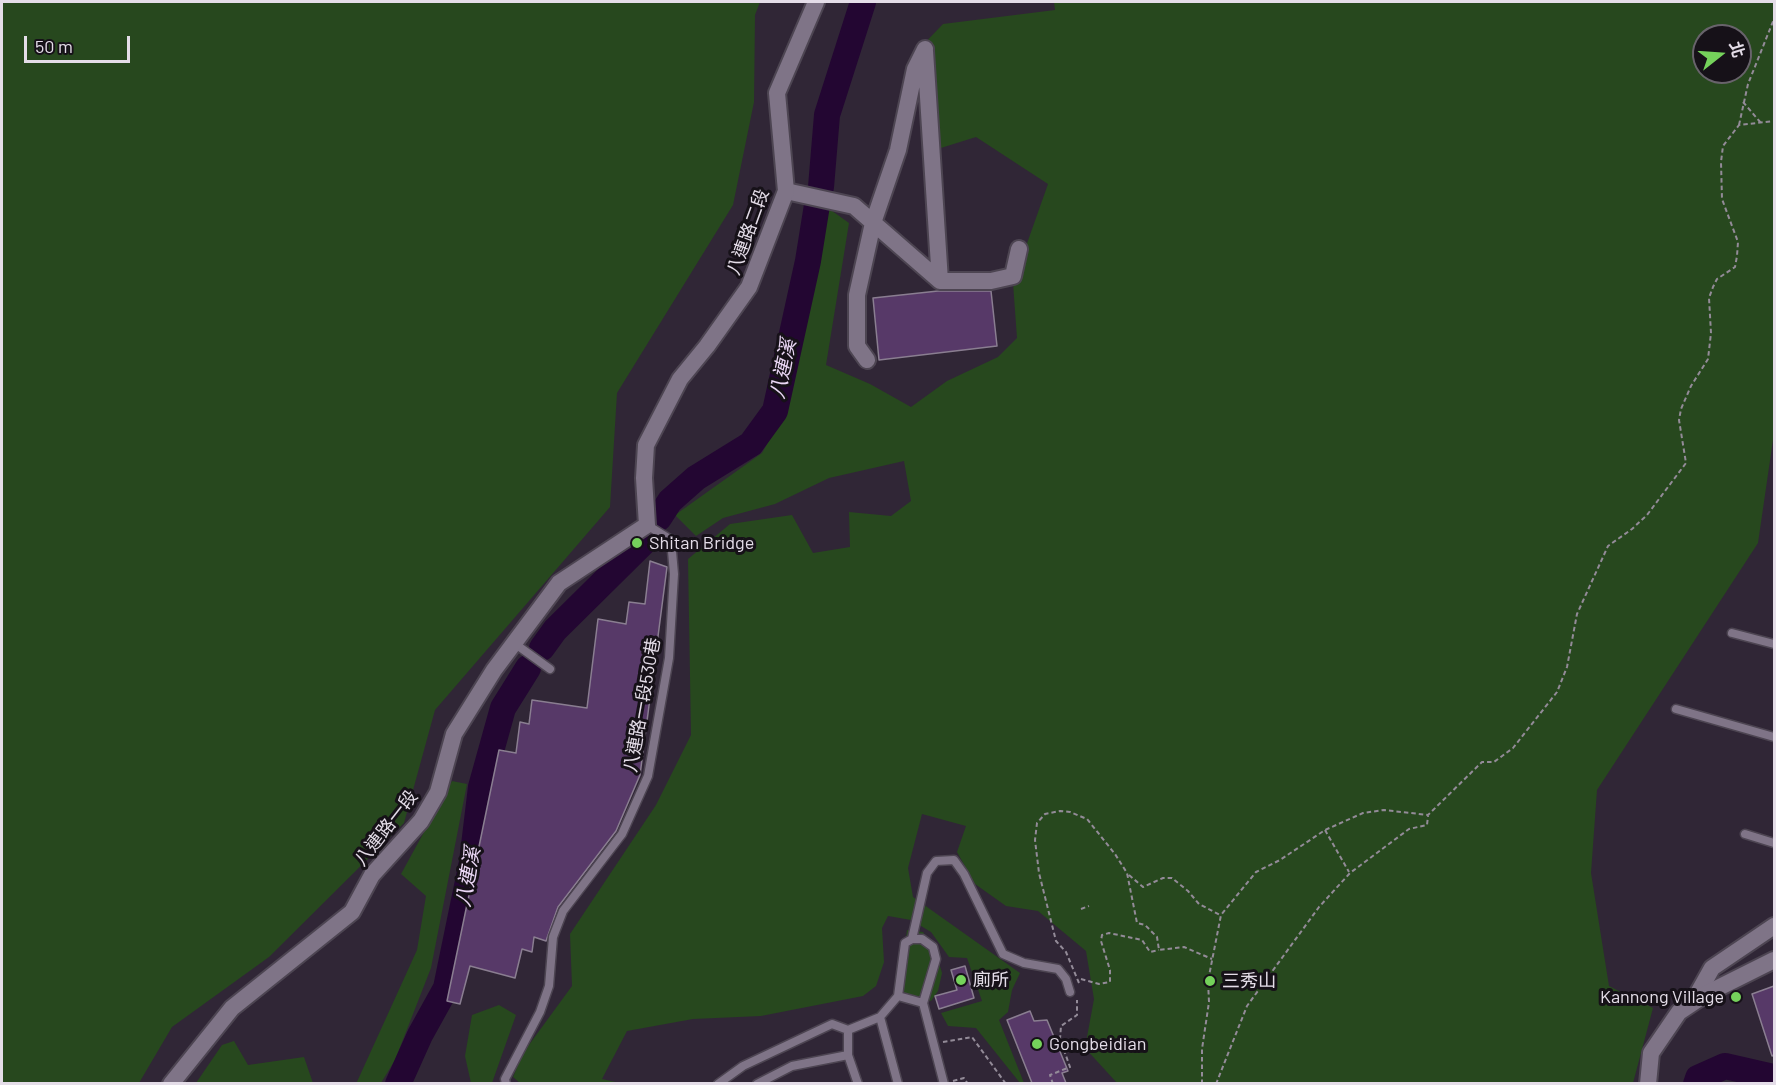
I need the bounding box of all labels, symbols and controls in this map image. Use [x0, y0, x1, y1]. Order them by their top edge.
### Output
scale bar [27, 24, 134, 62]
north arrow [1692, 24, 1752, 84]
text: 50 m [35, 35, 73, 57]
text: 北 [1726, 39, 1749, 60]
street label: 八連路二段 [722, 186, 774, 278]
water label: 八連溪 [765, 337, 801, 401]
place label: Shitan Bridge [649, 532, 754, 554]
marker: Shitan Bridge [630, 536, 644, 550]
street label: 八連路一段530巷 [619, 636, 665, 774]
street label: 八連路一段 [350, 786, 422, 870]
water label: 八連溪 [451, 845, 485, 909]
place label: 廁所 [973, 969, 1009, 991]
place label: 三秀山 [1222, 970, 1276, 992]
marker: 廁所 [954, 973, 968, 987]
marker: 三秀山 [1203, 974, 1217, 988]
place label: Kannong Village [1600, 986, 1724, 1008]
marker: Kannong Village [1729, 990, 1743, 1004]
place label: Gongbeidian [1049, 1033, 1146, 1055]
marker: Gongbeidian [1030, 1037, 1044, 1051]

